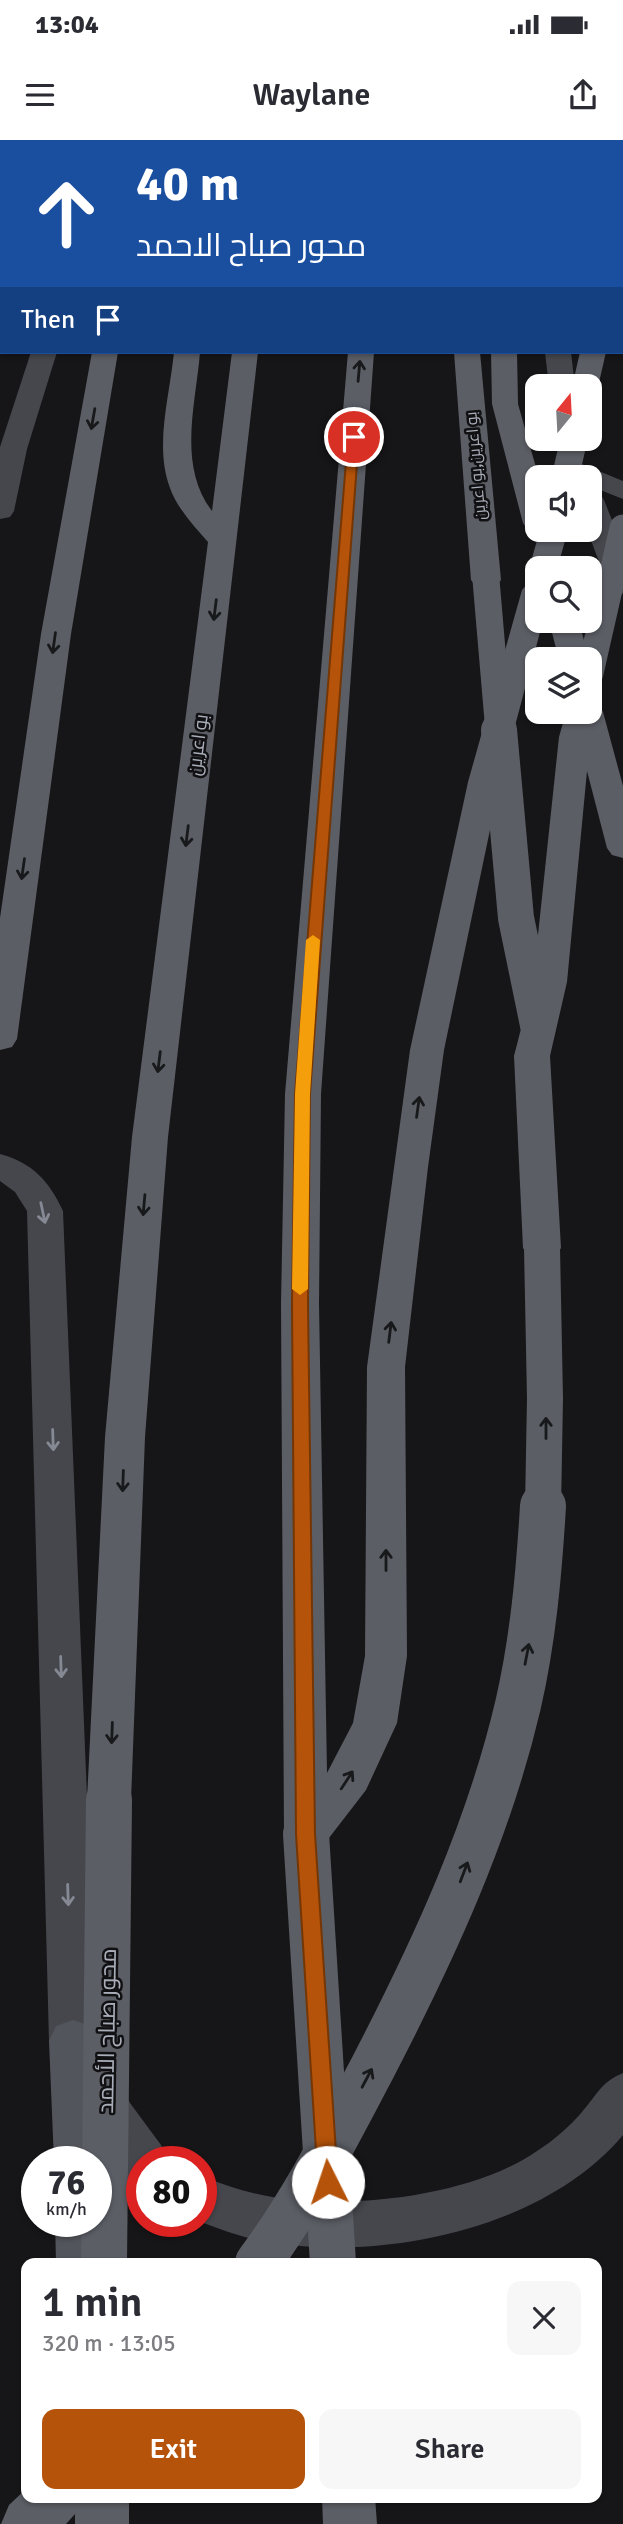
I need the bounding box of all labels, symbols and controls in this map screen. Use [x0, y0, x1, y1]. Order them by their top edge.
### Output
text: 13:04 [35, 9, 99, 41]
text: Waylane [253, 75, 370, 114]
icon: menu [21, 76, 59, 114]
icon: share [564, 76, 602, 114]
text: 40 m [136, 154, 239, 214]
icon: ahead [21, 168, 112, 259]
text: محور صباح الاحمد [136, 226, 366, 265]
icon: arrive [89, 301, 127, 339]
text: Then [21, 304, 75, 336]
one-way arrow [353, 361, 366, 383]
north arrow [525, 374, 602, 452]
map controls [525, 374, 602, 724]
one-way arrow [86, 407, 99, 430]
pin [324, 407, 384, 467]
street label: بو اعرين,بو اعرين [461, 411, 491, 521]
icon: arrive [335, 418, 373, 456]
button: sound [525, 465, 602, 542]
button: search [525, 556, 602, 633]
one-way arrow [209, 598, 222, 621]
one-way arrow [48, 631, 61, 654]
button: layers [525, 647, 602, 724]
street label: بو اعرين [182, 713, 214, 777]
one-way arrow [181, 824, 194, 847]
one-way arrow [17, 857, 30, 879]
one-way arrow [153, 1050, 166, 1072]
one-way arrow [412, 1096, 425, 1119]
one-way arrow [137, 1193, 150, 1216]
one-way arrow [36, 1201, 50, 1224]
one-way arrow [384, 1322, 397, 1344]
one-way arrow [539, 1416, 553, 1439]
one-way arrow [46, 1428, 59, 1451]
one-way arrow [116, 1469, 129, 1492]
one-way arrow [379, 1548, 393, 1571]
one-way arrow [521, 1643, 534, 1666]
one-way arrow [54, 1656, 67, 1679]
one-way arrow [106, 1721, 119, 1744]
one-way arrow [340, 1770, 354, 1790]
one-way arrow [459, 1862, 472, 1884]
one-way arrow [62, 1883, 75, 1906]
street label: محور صباح الأحمد [91, 1948, 124, 2114]
one-way arrow [361, 2068, 375, 2089]
position arrow [291, 2145, 365, 2219]
speed limit sign: 80 [126, 2146, 217, 2237]
text: 76 [48, 2161, 85, 2204]
text: km/h [46, 2198, 87, 2220]
text: 1 min [42, 2277, 143, 2328]
button: close [507, 2281, 581, 2355]
text: 320 m · 13:05 [42, 2329, 176, 2358]
button: Exit [42, 2409, 305, 2489]
button: Share [319, 2409, 581, 2489]

